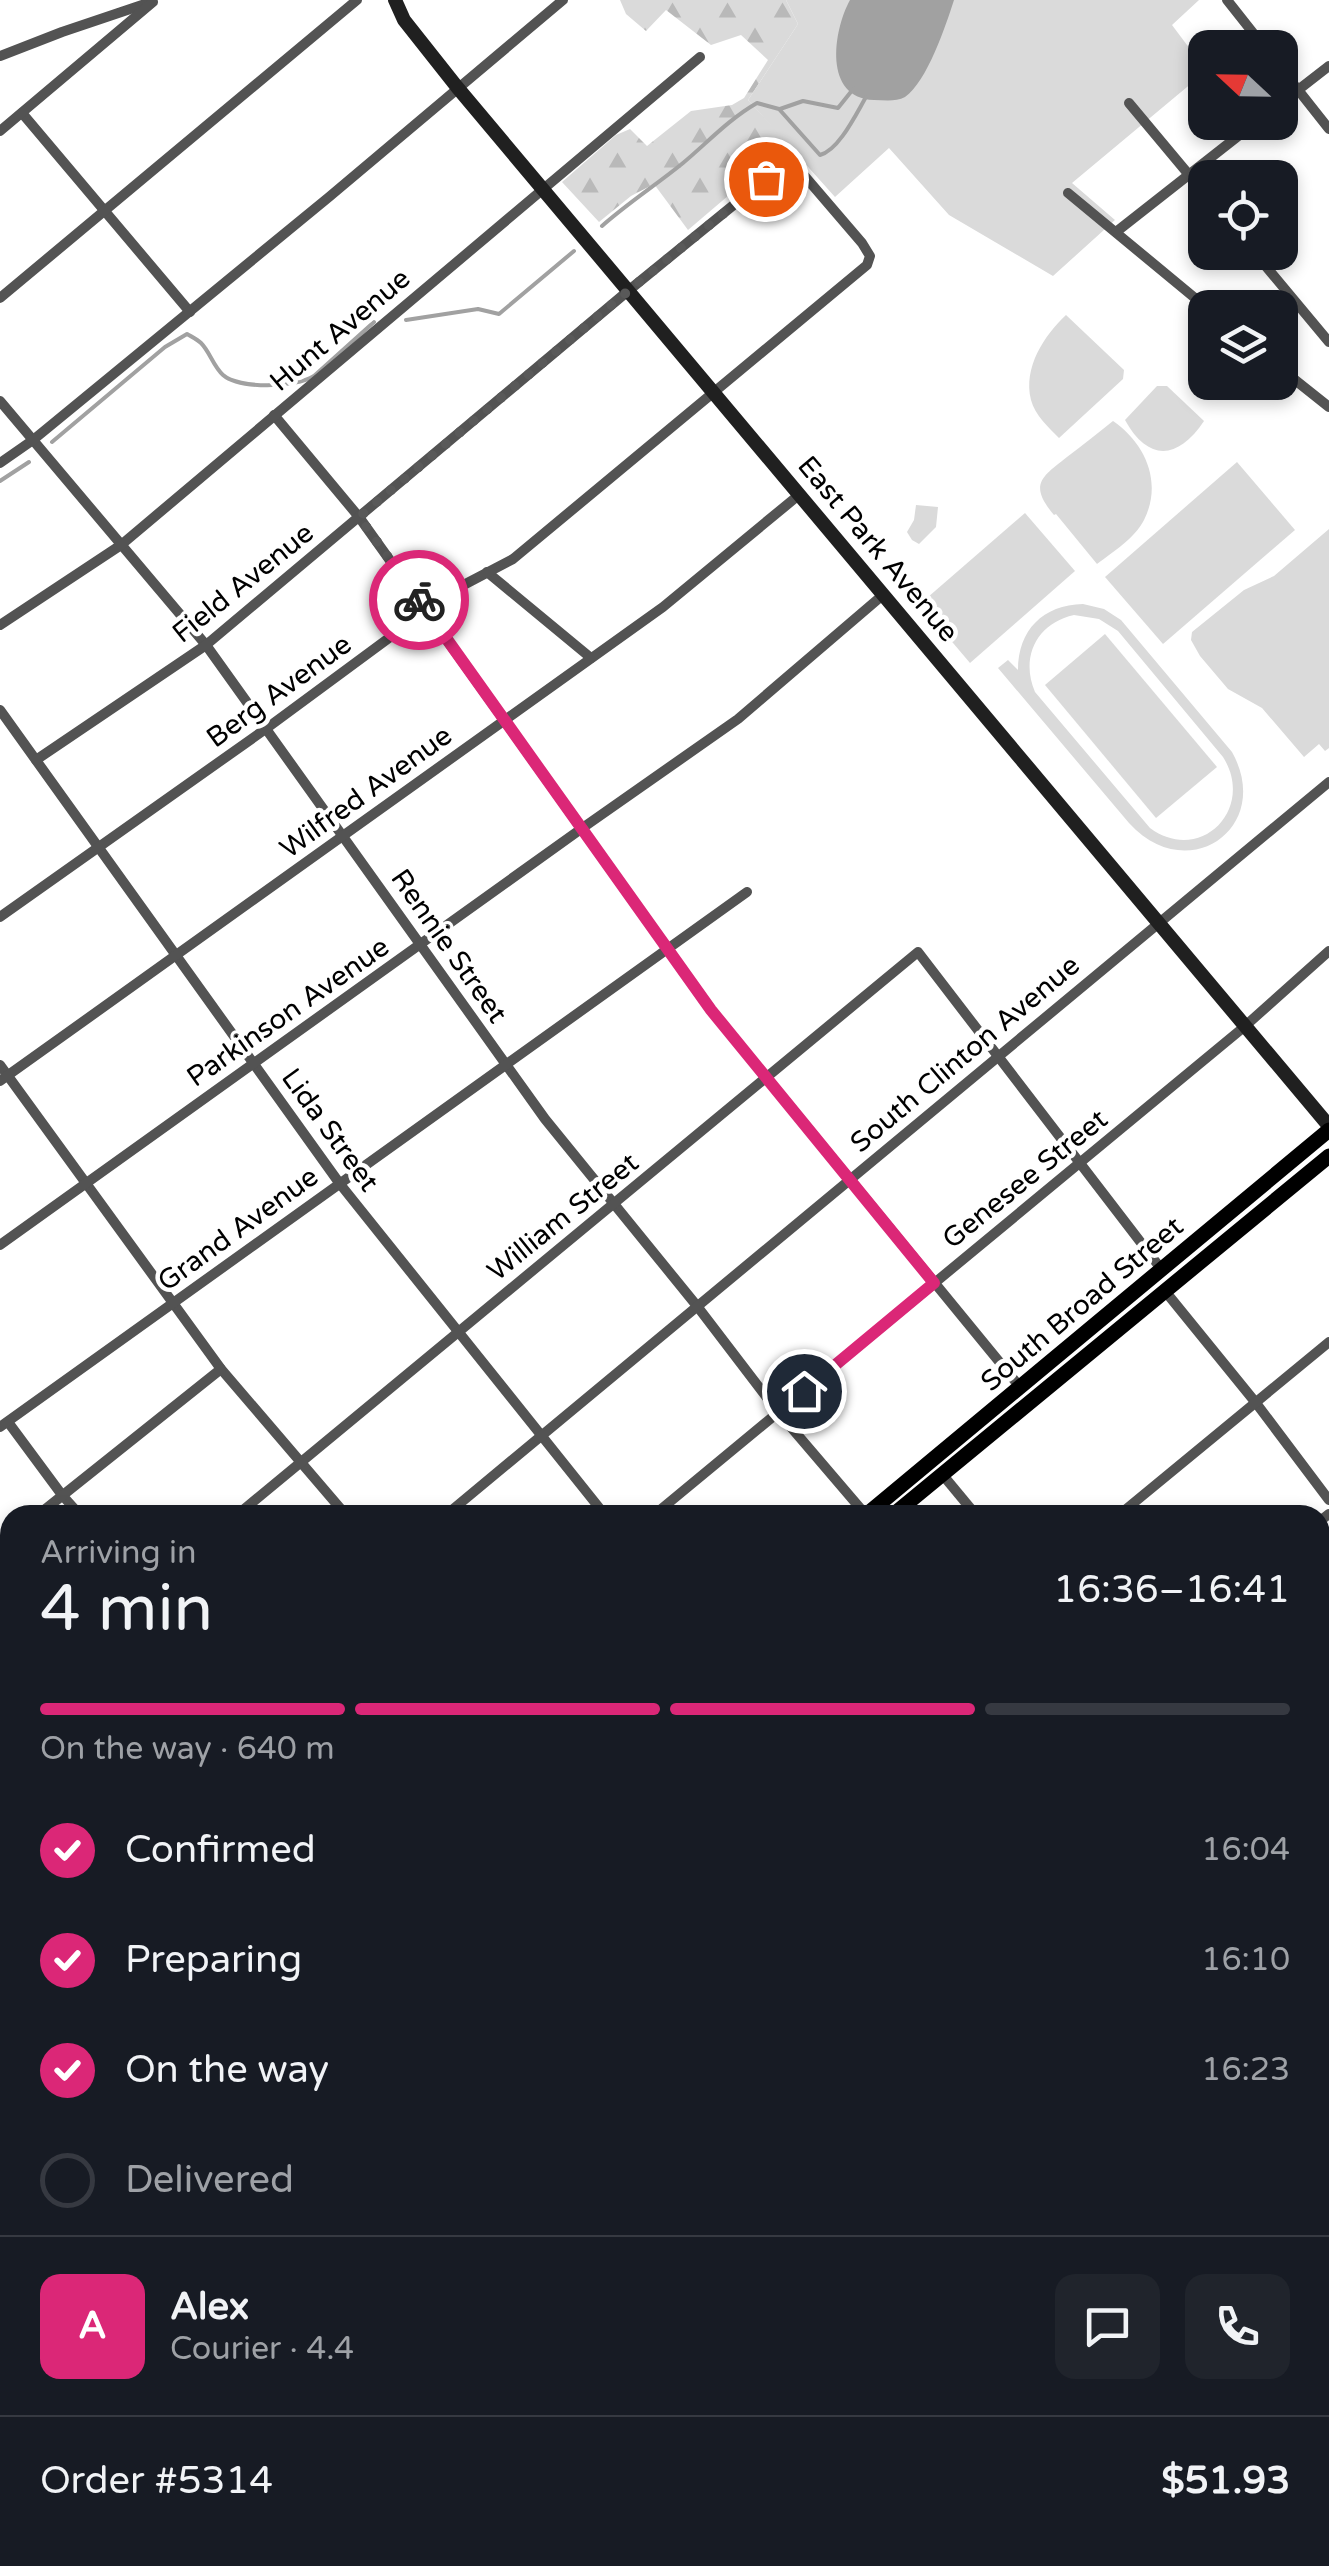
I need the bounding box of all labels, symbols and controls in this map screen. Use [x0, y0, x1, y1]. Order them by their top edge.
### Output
north arrow [1188, 30, 1298, 140]
map controls [1188, 30, 1298, 400]
pin [724, 137, 809, 222]
icon: bag [739, 152, 794, 207]
button: locate [1188, 160, 1298, 270]
street label: Hunt Avenue [263, 261, 417, 399]
button: layers [1188, 290, 1298, 400]
street label: East Park Avenue [790, 449, 966, 649]
street label: Field Avenue [166, 516, 320, 650]
courier [369, 550, 469, 650]
icon: bike [392, 573, 447, 628]
street label: Berg Avenue [200, 627, 358, 755]
street label: Wilfred Avenue [273, 718, 459, 866]
street label: Rennie Street [383, 863, 515, 1030]
street label: Parkinson Avenue [180, 930, 396, 1094]
street label: South Clinton Avenue [844, 948, 1086, 1160]
street label: Lida Street [274, 1062, 386, 1198]
street label: Genesee Street [936, 1102, 1115, 1256]
street label: William Street [481, 1145, 646, 1288]
street label: Grand Avenue [151, 1159, 325, 1299]
street label: South Broad Street [974, 1209, 1190, 1399]
pin [762, 1349, 847, 1434]
icon: home [777, 1364, 832, 1419]
text: Arriving in [40, 1534, 197, 1572]
text: 16:36–16:41 [1053, 1567, 1290, 1613]
text: 4 min [40, 1570, 213, 1649]
text: On the way · 640 m [40, 1730, 335, 1768]
icon: check [40, 1823, 95, 1878]
text: Confirmed [125, 1827, 316, 1873]
text: 16:04 [1201, 1831, 1290, 1869]
icon: check [40, 1933, 95, 1988]
text: Preparing [125, 1937, 302, 1983]
text: 16:10 [1201, 1941, 1290, 1979]
icon: check [40, 2043, 95, 2098]
text: On the way [125, 2047, 329, 2093]
text: 16:23 [1201, 2051, 1290, 2089]
text: Delivered [125, 2157, 294, 2203]
button: chat [1055, 2274, 1160, 2379]
button: phone [1185, 2274, 1290, 2379]
text: Alex [170, 2284, 249, 2330]
text: A [78, 2303, 107, 2349]
text: Courier · 4.4 [170, 2330, 354, 2368]
text: Order #5314 [40, 2458, 273, 2504]
text: $51.93 [1161, 2458, 1290, 2504]

